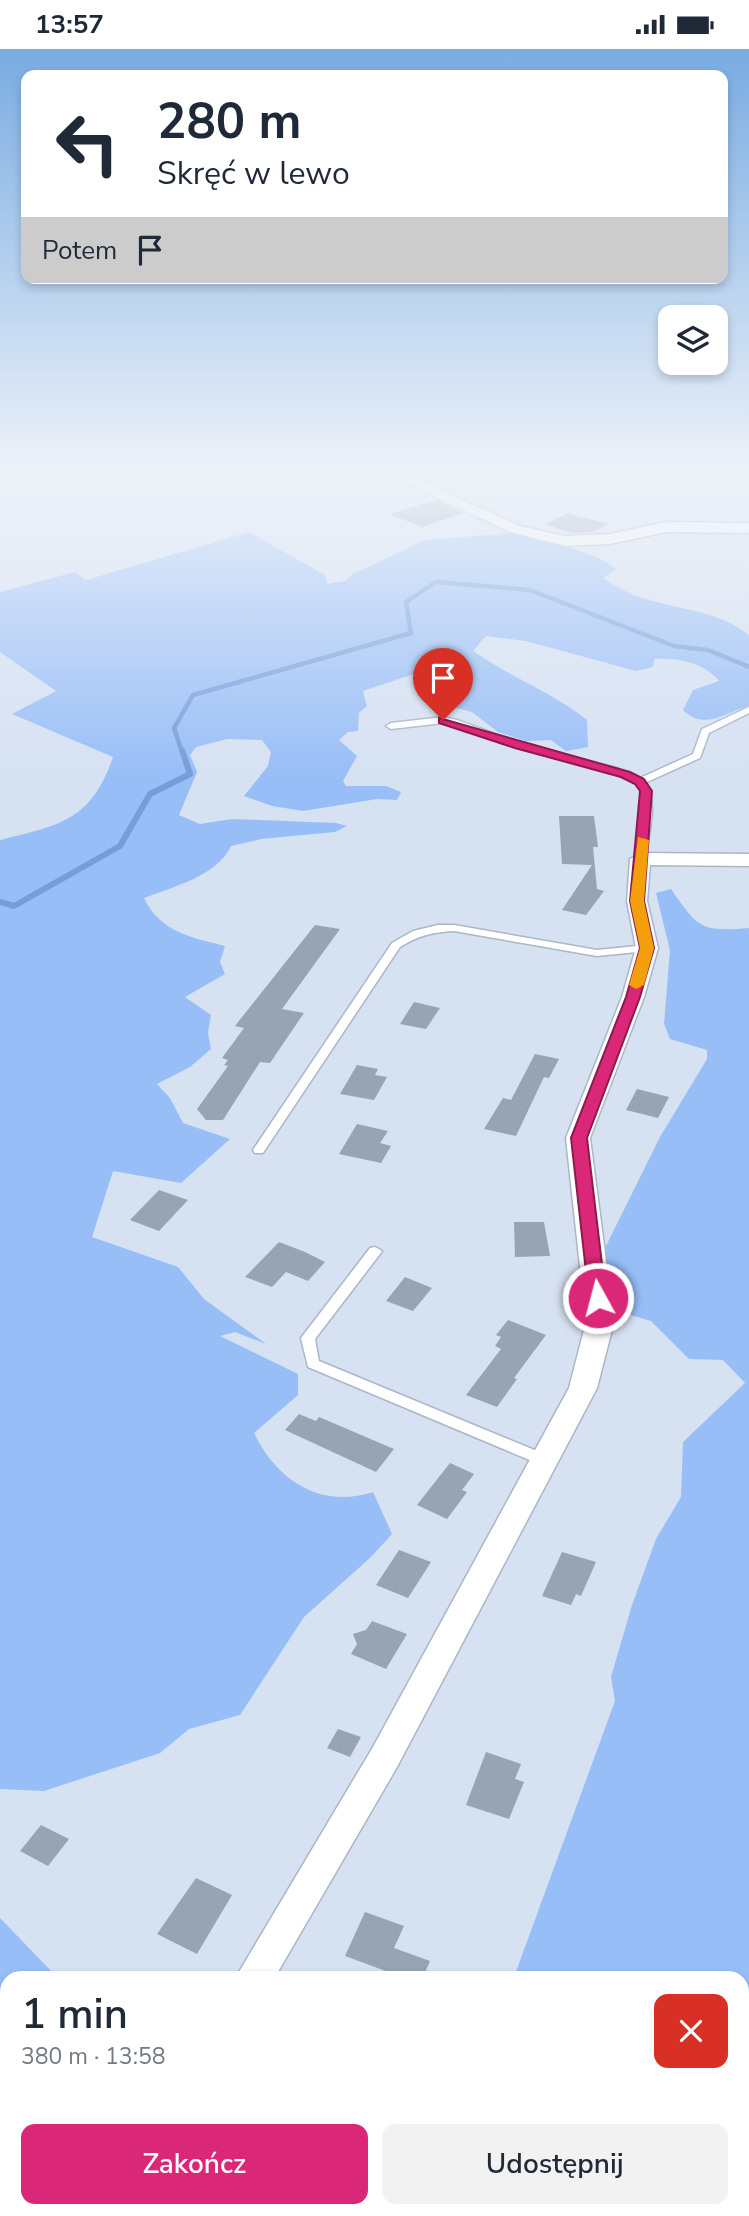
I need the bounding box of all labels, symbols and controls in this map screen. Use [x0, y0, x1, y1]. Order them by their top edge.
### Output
text: 13:57 [35, 7, 104, 42]
text: 280 m [157, 88, 301, 155]
icon: left [42, 98, 133, 189]
text: Skręć w lewo [157, 152, 350, 195]
icon: arrive [131, 231, 169, 269]
text: Potem [42, 233, 117, 268]
map controls [658, 305, 728, 375]
button: layers [658, 305, 728, 375]
pin [413, 648, 473, 720]
icon: arrive [424, 659, 462, 697]
position arrow [561, 1261, 635, 1335]
text: 1 min [21, 1986, 128, 2043]
button: close [654, 1994, 728, 2068]
text: 380 m · 13:58 [21, 2041, 166, 2072]
button: Zakończ [21, 2124, 368, 2204]
button: Udostępnij [382, 2124, 728, 2204]

